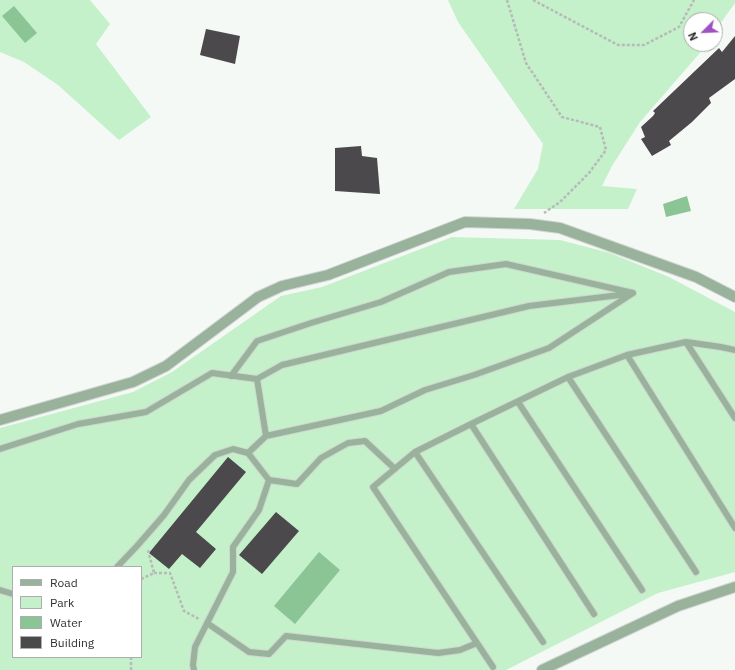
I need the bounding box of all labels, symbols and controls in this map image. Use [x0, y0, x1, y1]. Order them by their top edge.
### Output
north arrow [683, 12, 723, 52]
text: N [685, 30, 701, 43]
legend [12, 566, 142, 658]
text: Road [50, 575, 78, 590]
text: Park [50, 595, 74, 610]
text: Water [50, 615, 82, 630]
text: Building [50, 635, 94, 650]

